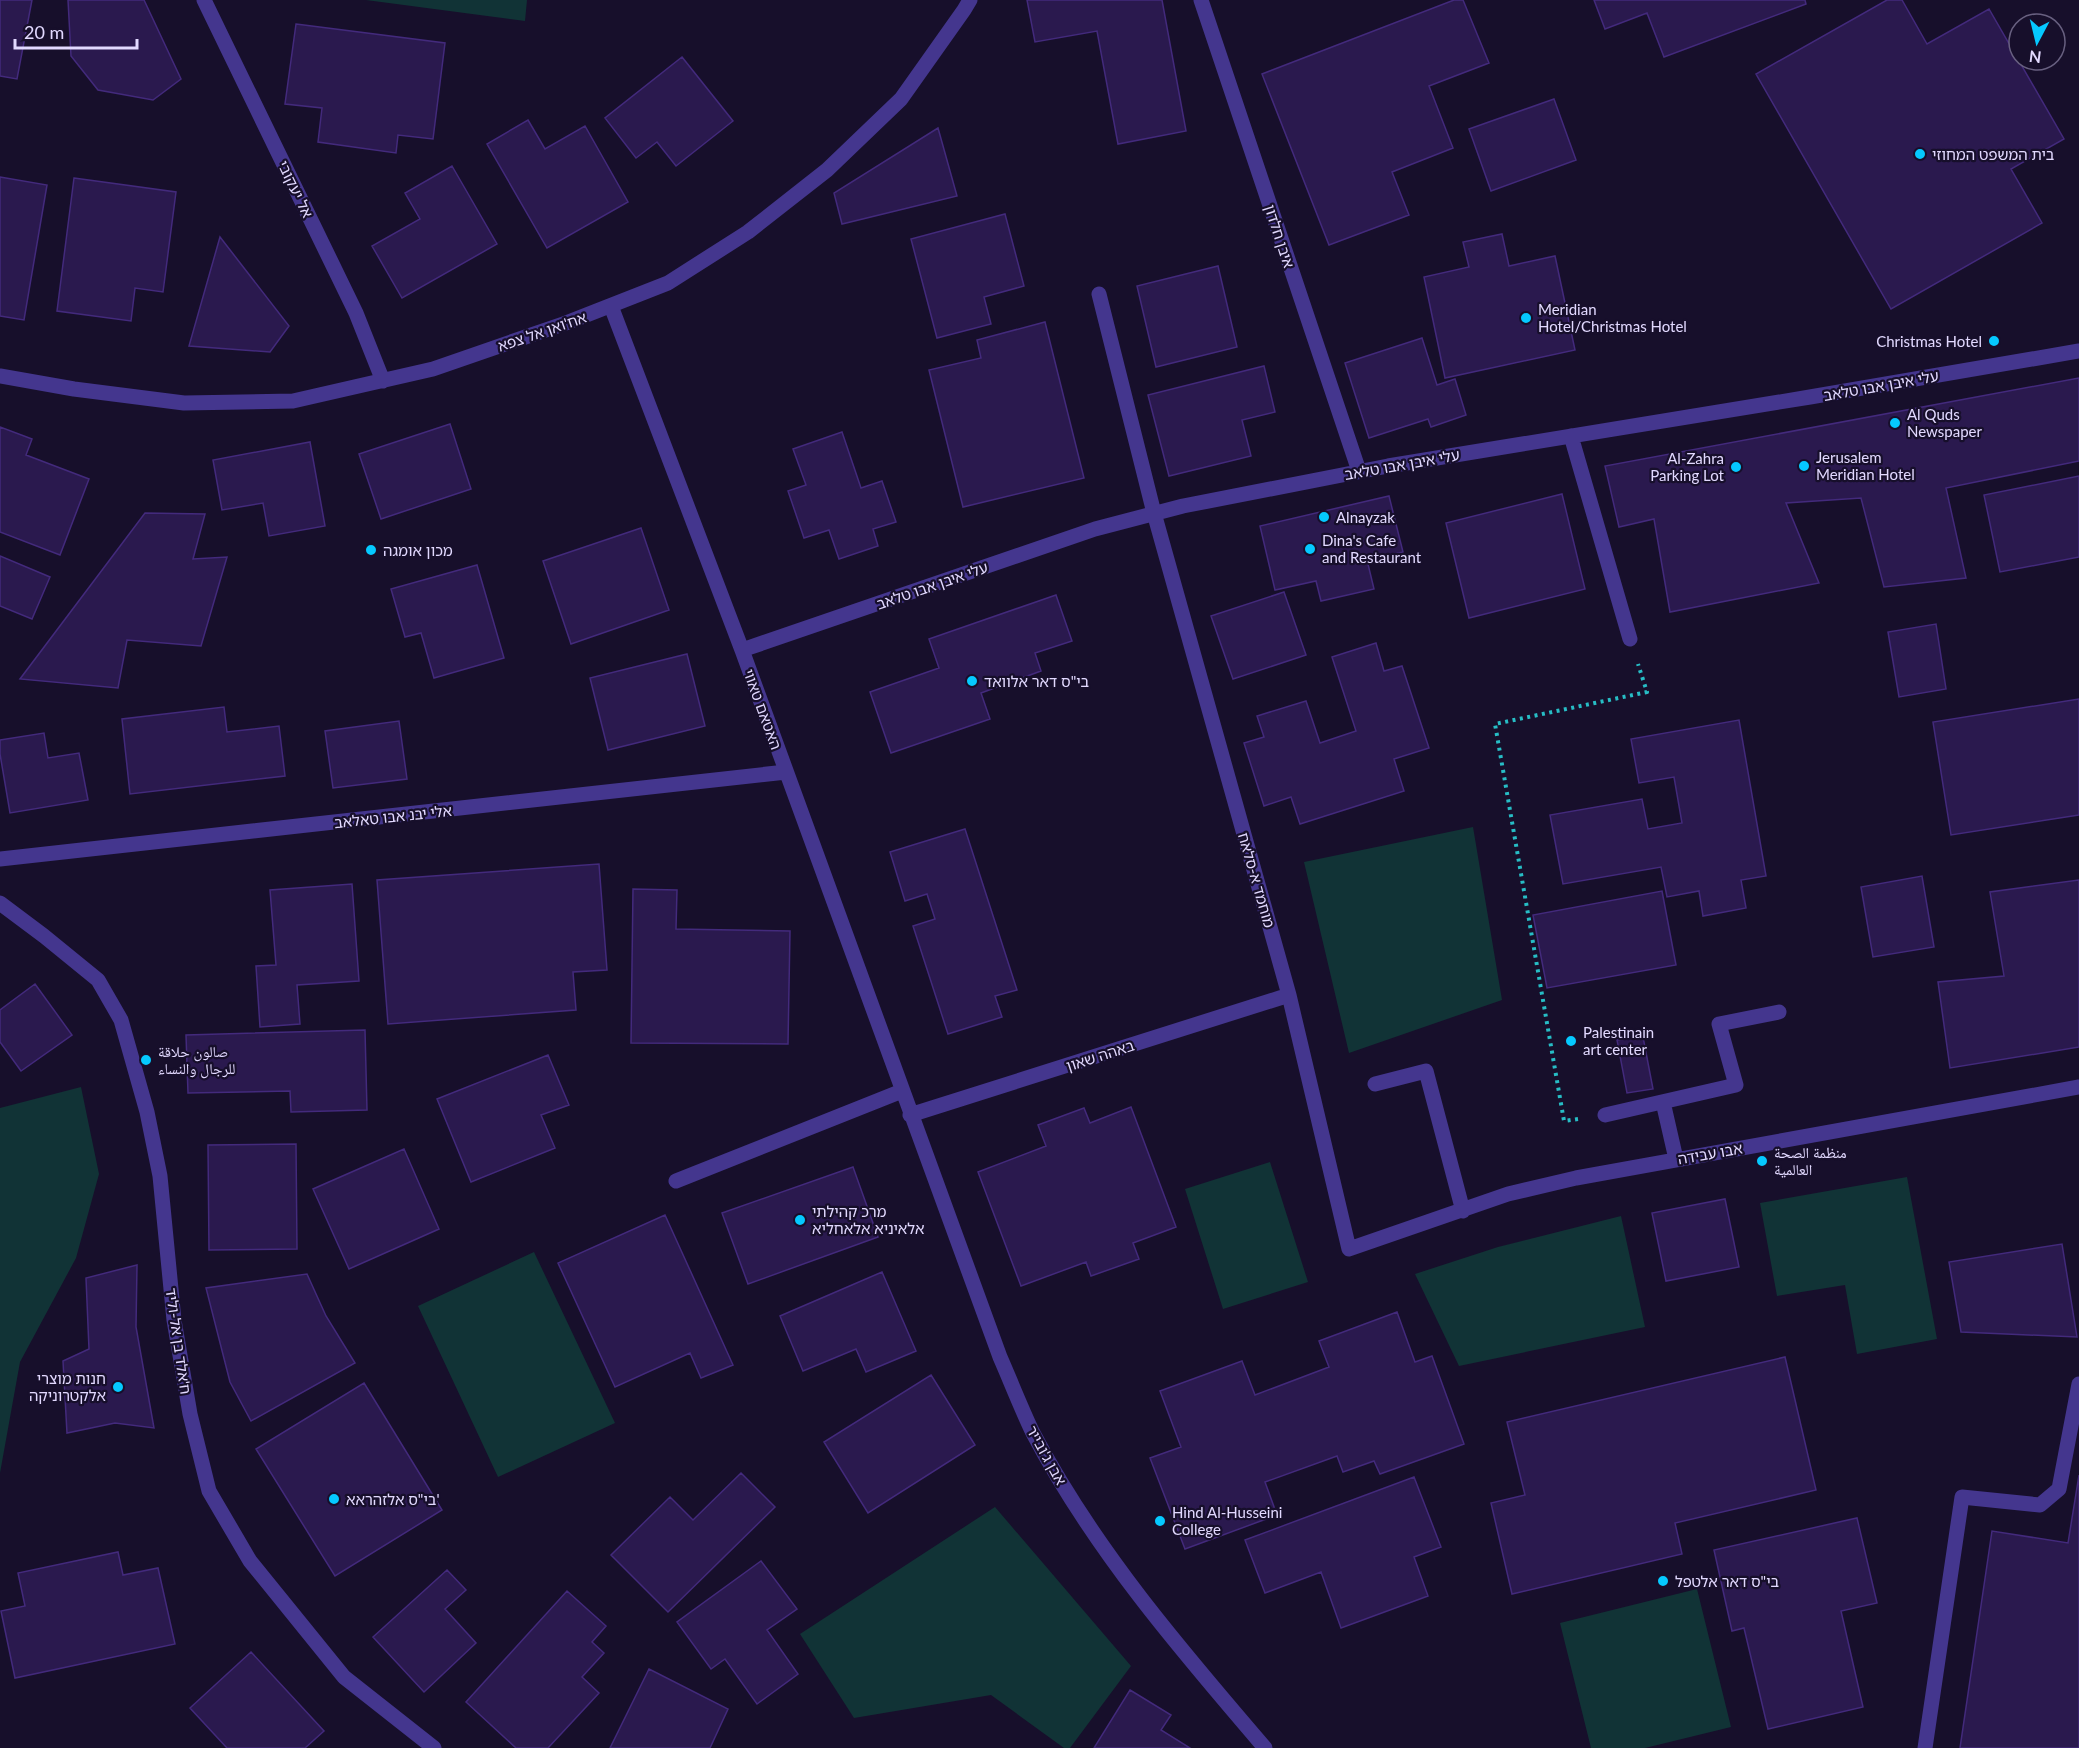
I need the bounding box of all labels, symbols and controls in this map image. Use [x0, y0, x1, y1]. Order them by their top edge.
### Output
scale bar [15, 12, 136, 50]
north arrow [2007, 12, 2067, 72]
text: 20 m [24, 21, 64, 43]
text: N [2028, 47, 2042, 68]
place label: בית המשפט המחוזי [1932, 145, 2055, 163]
marker: בית המשפט המחוזי [1913, 147, 1927, 161]
street label: אל יעקובי [274, 158, 318, 220]
street label: איבן חלדון [1261, 202, 1299, 270]
place label: Meridian Hotel/Christmas Hotel [1538, 300, 1687, 335]
street label: אח'ואן אל צפא [495, 307, 589, 355]
marker: Meridian Hotel/Christmas Hotel [1519, 311, 1533, 325]
place label: Christmas Hotel [1876, 332, 1982, 350]
marker: Christmas Hotel [1987, 334, 2001, 348]
street label: עלי איבן אבו טלאב [1822, 366, 1940, 404]
place label: Al Quds Newspaper [1907, 405, 1982, 440]
marker: Al Quds Newspaper [1888, 416, 1902, 430]
street label: עלי איבן אבו טלאב [1343, 445, 1461, 483]
place label: Jerusalem Meridian Hotel [1816, 448, 1915, 483]
place label: Al-Zahra Parking Lot [1650, 449, 1725, 484]
marker: Jerusalem Meridian Hotel [1797, 459, 1811, 473]
marker: Al-Zahra Parking Lot [1729, 460, 1743, 474]
place label: Alnayzak [1336, 508, 1395, 526]
marker: Alnayzak [1317, 510, 1331, 524]
place label: Dina's Cafe and Restaurant [1322, 531, 1422, 566]
place label: מכון אומגה [383, 541, 453, 559]
marker: Dina's Cafe and Restaurant [1303, 542, 1317, 556]
marker: מכון אומגה [364, 543, 378, 557]
street label: עלי איבן אבו טלאב [874, 557, 990, 613]
street label: האטאם טאווי [740, 666, 786, 752]
place label: בי"ס דאר אלוואד [984, 672, 1090, 690]
marker: בי"ס דאר אלוואד [965, 674, 979, 688]
street label: אלי יבנ אבו טאלאב [333, 801, 453, 831]
street label: מוחמד א-סלאח [1235, 830, 1279, 930]
place label: Palestinain art center [1583, 1023, 1654, 1058]
marker: Palestinain art center [1564, 1034, 1578, 1048]
street label: באהה שאון [1064, 1035, 1137, 1074]
place label: صالون حلاقة للرجال والنساء [158, 1042, 235, 1079]
marker: صالون حلاقة للرجال والنساء [139, 1053, 153, 1067]
street label: אבו עבידה [1676, 1138, 1744, 1168]
place label: منظمة الصحة العالمية [1774, 1143, 1847, 1178]
marker: منظمة الصحة العالمية [1755, 1154, 1769, 1168]
place label: מרכ קהילתי אלאיניא אלאחליא [812, 1202, 924, 1237]
marker: מרכ קהילתי אלאיניא אלאחליא [793, 1213, 807, 1227]
street label: ח'אלד בן אל-וליד [163, 1287, 195, 1395]
place label: חנות מוצרי אלקטרוניקה [29, 1369, 106, 1404]
marker: חנות מוצרי אלקטרוניקה [111, 1380, 125, 1394]
street label: אבן ג'ובייר [1023, 1422, 1071, 1488]
place label: בי"ס אלזהראא' [346, 1490, 440, 1508]
marker: בי"ס אלזהראא' [327, 1492, 341, 1506]
place label: Hind Al-Husseini College [1172, 1503, 1282, 1538]
marker: Hind Al-Husseini College [1153, 1514, 1167, 1528]
place label: בי"ס דאר אלטפל [1675, 1572, 1780, 1590]
marker: בי"ס דאר אלטפל [1656, 1574, 1670, 1588]

